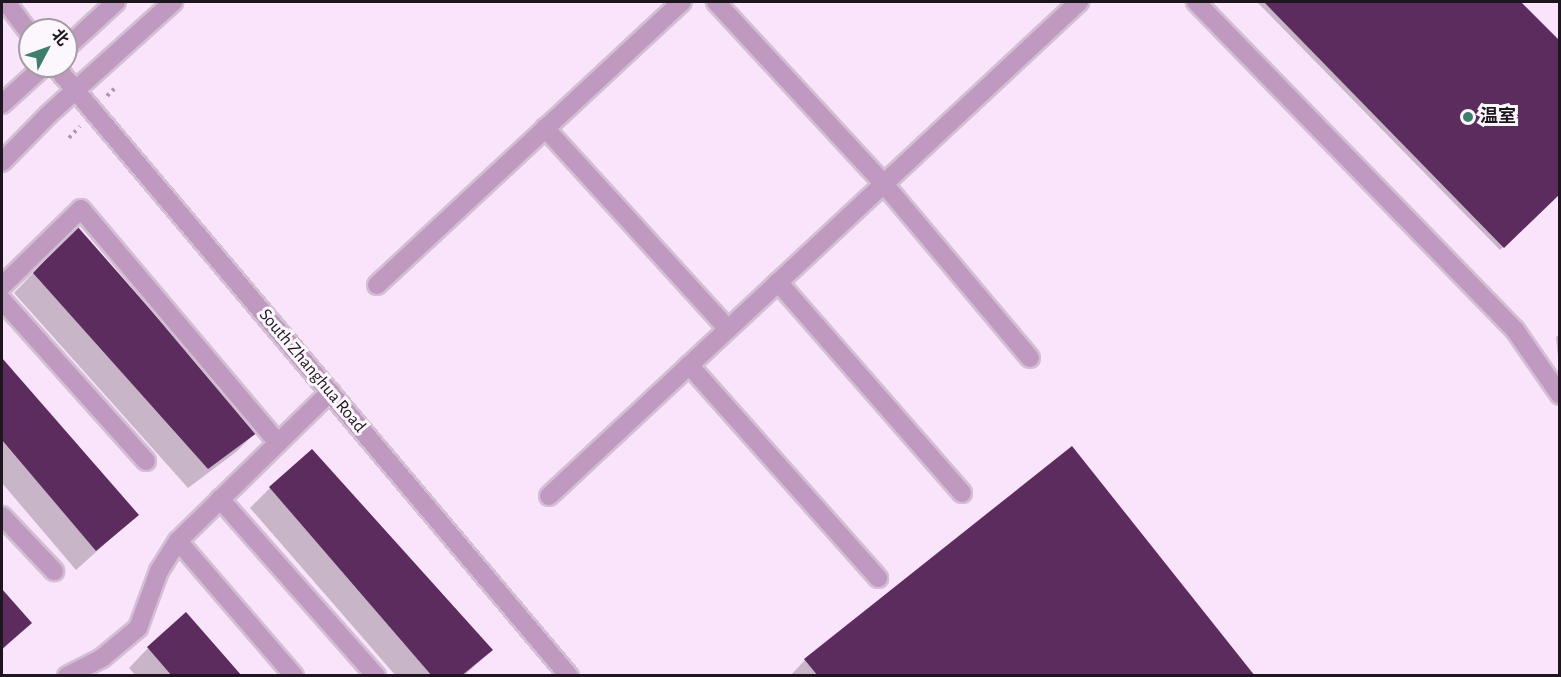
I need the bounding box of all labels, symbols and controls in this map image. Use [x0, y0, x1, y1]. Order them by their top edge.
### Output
north arrow [18, 18, 78, 78]
text: 北 [49, 26, 71, 49]
place label: 温室 [1480, 106, 1516, 128]
marker: 温室 [1461, 110, 1475, 124]
street label: South Zhanghua Road [254, 305, 370, 437]

